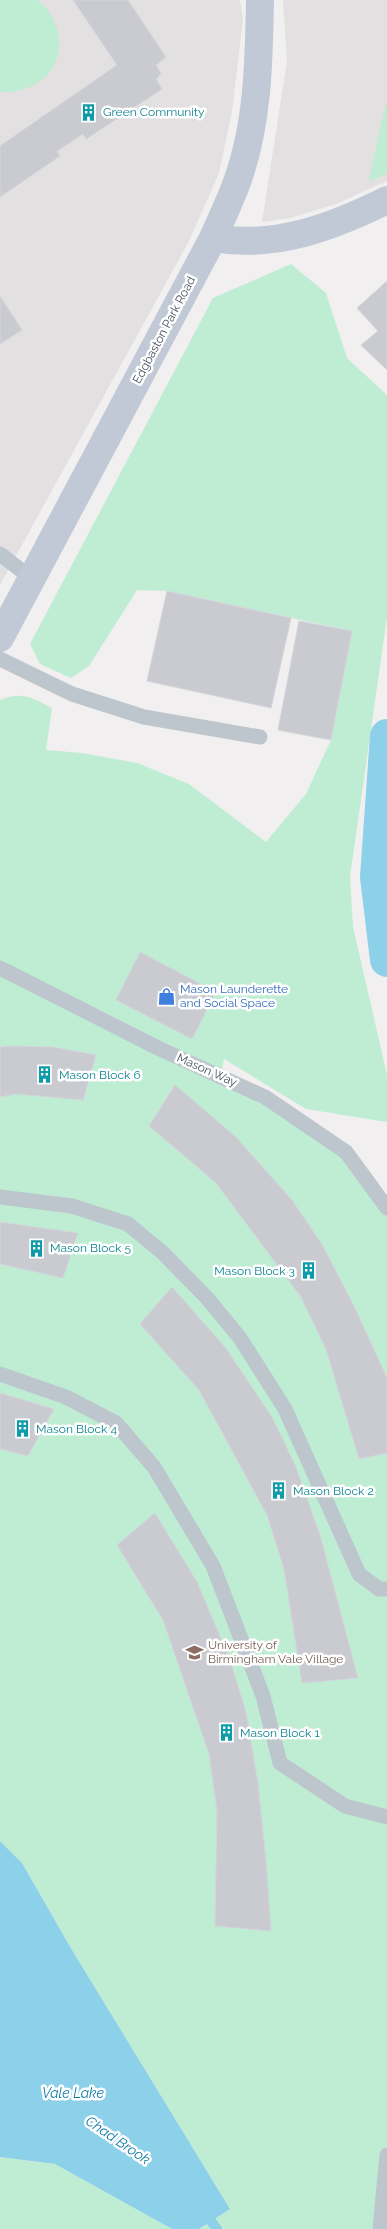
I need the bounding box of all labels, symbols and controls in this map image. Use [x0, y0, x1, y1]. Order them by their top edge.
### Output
building icon: Green Community [79, 102, 99, 122]
place label: Green Community [103, 105, 205, 119]
street label: Edgbaston Park Road [130, 274, 198, 386]
place label: Mason Launderette and Social Space [180, 982, 288, 1010]
shop icon: Mason Launderette and Social Space [156, 986, 176, 1006]
street label: Mason Way [175, 1051, 240, 1090]
building icon: Mason Block 6 [35, 1065, 55, 1085]
place label: Mason Block 6 [59, 1068, 141, 1082]
building icon: Mason Block 5 [26, 1238, 46, 1258]
place label: Mason Block 5 [50, 1241, 131, 1255]
building icon: Mason Block 3 [299, 1261, 319, 1281]
place label: Mason Block 3 [214, 1264, 295, 1278]
building icon: Mason Block 4 [12, 1419, 32, 1439]
place label: Mason Block 4 [36, 1422, 117, 1436]
building icon: Mason Block 2 [269, 1481, 289, 1501]
place label: Mason Block 2 [293, 1484, 374, 1498]
place label: University of Birmingham Vale Village [208, 1638, 343, 1666]
school or university icon: University of Birmingham Vale Village [184, 1642, 204, 1662]
building icon: Mason Block 1 [216, 1723, 236, 1743]
place label: Mason Block 1 [240, 1726, 320, 1740]
water label: Vale Lake [42, 2085, 105, 2101]
water label: Chad Brook [83, 2113, 154, 2168]

